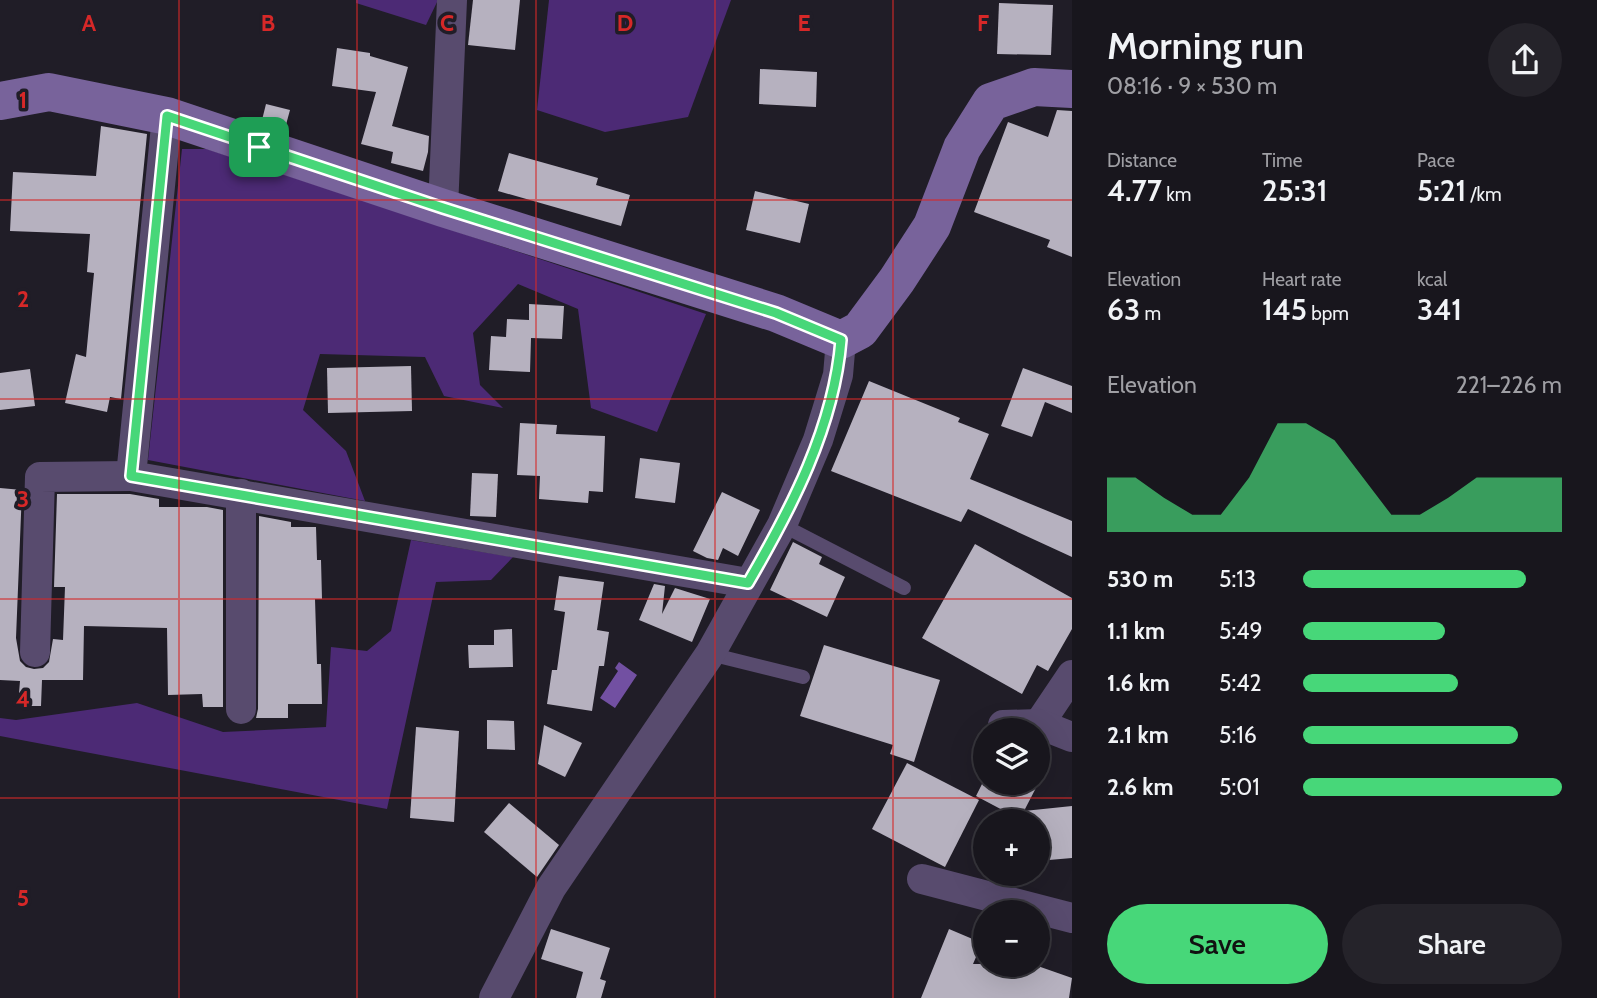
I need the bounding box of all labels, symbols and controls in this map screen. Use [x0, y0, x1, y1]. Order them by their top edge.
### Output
text: A [82, 9, 97, 37]
text: B [261, 9, 275, 37]
text: C [440, 9, 454, 37]
text: D [617, 9, 633, 37]
text: E [797, 9, 811, 37]
text: F [977, 9, 989, 37]
text: Morning run [1107, 22, 1304, 69]
button: share [1488, 23, 1562, 97]
text: 08:16 · 9 × 530 m [1107, 72, 1277, 100]
text: 1 [19, 86, 27, 114]
pin [229, 117, 289, 177]
icon: arrive [240, 128, 278, 166]
text: Distance [1107, 149, 1177, 172]
text: Time [1262, 149, 1302, 172]
text: Pace [1417, 149, 1455, 172]
text: 4.77 [1107, 172, 1162, 209]
text: 25:31 [1262, 172, 1327, 209]
text: 5:21 [1417, 172, 1466, 209]
text: km [1162, 183, 1191, 206]
text: /km [1466, 183, 1502, 206]
text: Elevation [1107, 268, 1181, 291]
text: Heart rate [1262, 268, 1342, 291]
text: kcal [1417, 268, 1447, 291]
text: 2 [17, 285, 29, 313]
text: 63 [1107, 291, 1140, 328]
text: 145 [1262, 291, 1307, 328]
text: 341 [1417, 291, 1462, 328]
text: m [1140, 302, 1161, 325]
text: bpm [1307, 302, 1349, 325]
text: Elevation [1107, 371, 1197, 399]
text: 221–226 m [1456, 371, 1562, 399]
text: 3 [17, 485, 29, 513]
text: 530 m [1107, 565, 1173, 593]
text: 5:13 [1219, 565, 1256, 593]
text: 1.1 km [1107, 617, 1165, 645]
text: 5:49 [1219, 617, 1263, 645]
text: 1.6 km [1107, 669, 1170, 697]
text: 5:42 [1219, 669, 1262, 697]
text: 4 [16, 685, 30, 713]
map controls [973, 718, 1050, 977]
button: layers [973, 718, 1050, 795]
text: 2.1 km [1107, 721, 1169, 749]
text: 5:16 [1219, 721, 1257, 749]
text: 2.6 km [1107, 773, 1174, 801]
text: 5:01 [1219, 773, 1260, 801]
button: + [973, 809, 1050, 886]
text: 5 [17, 884, 29, 912]
button: − [973, 900, 1050, 977]
button: Save [1107, 904, 1328, 984]
button: Share [1342, 904, 1562, 984]

